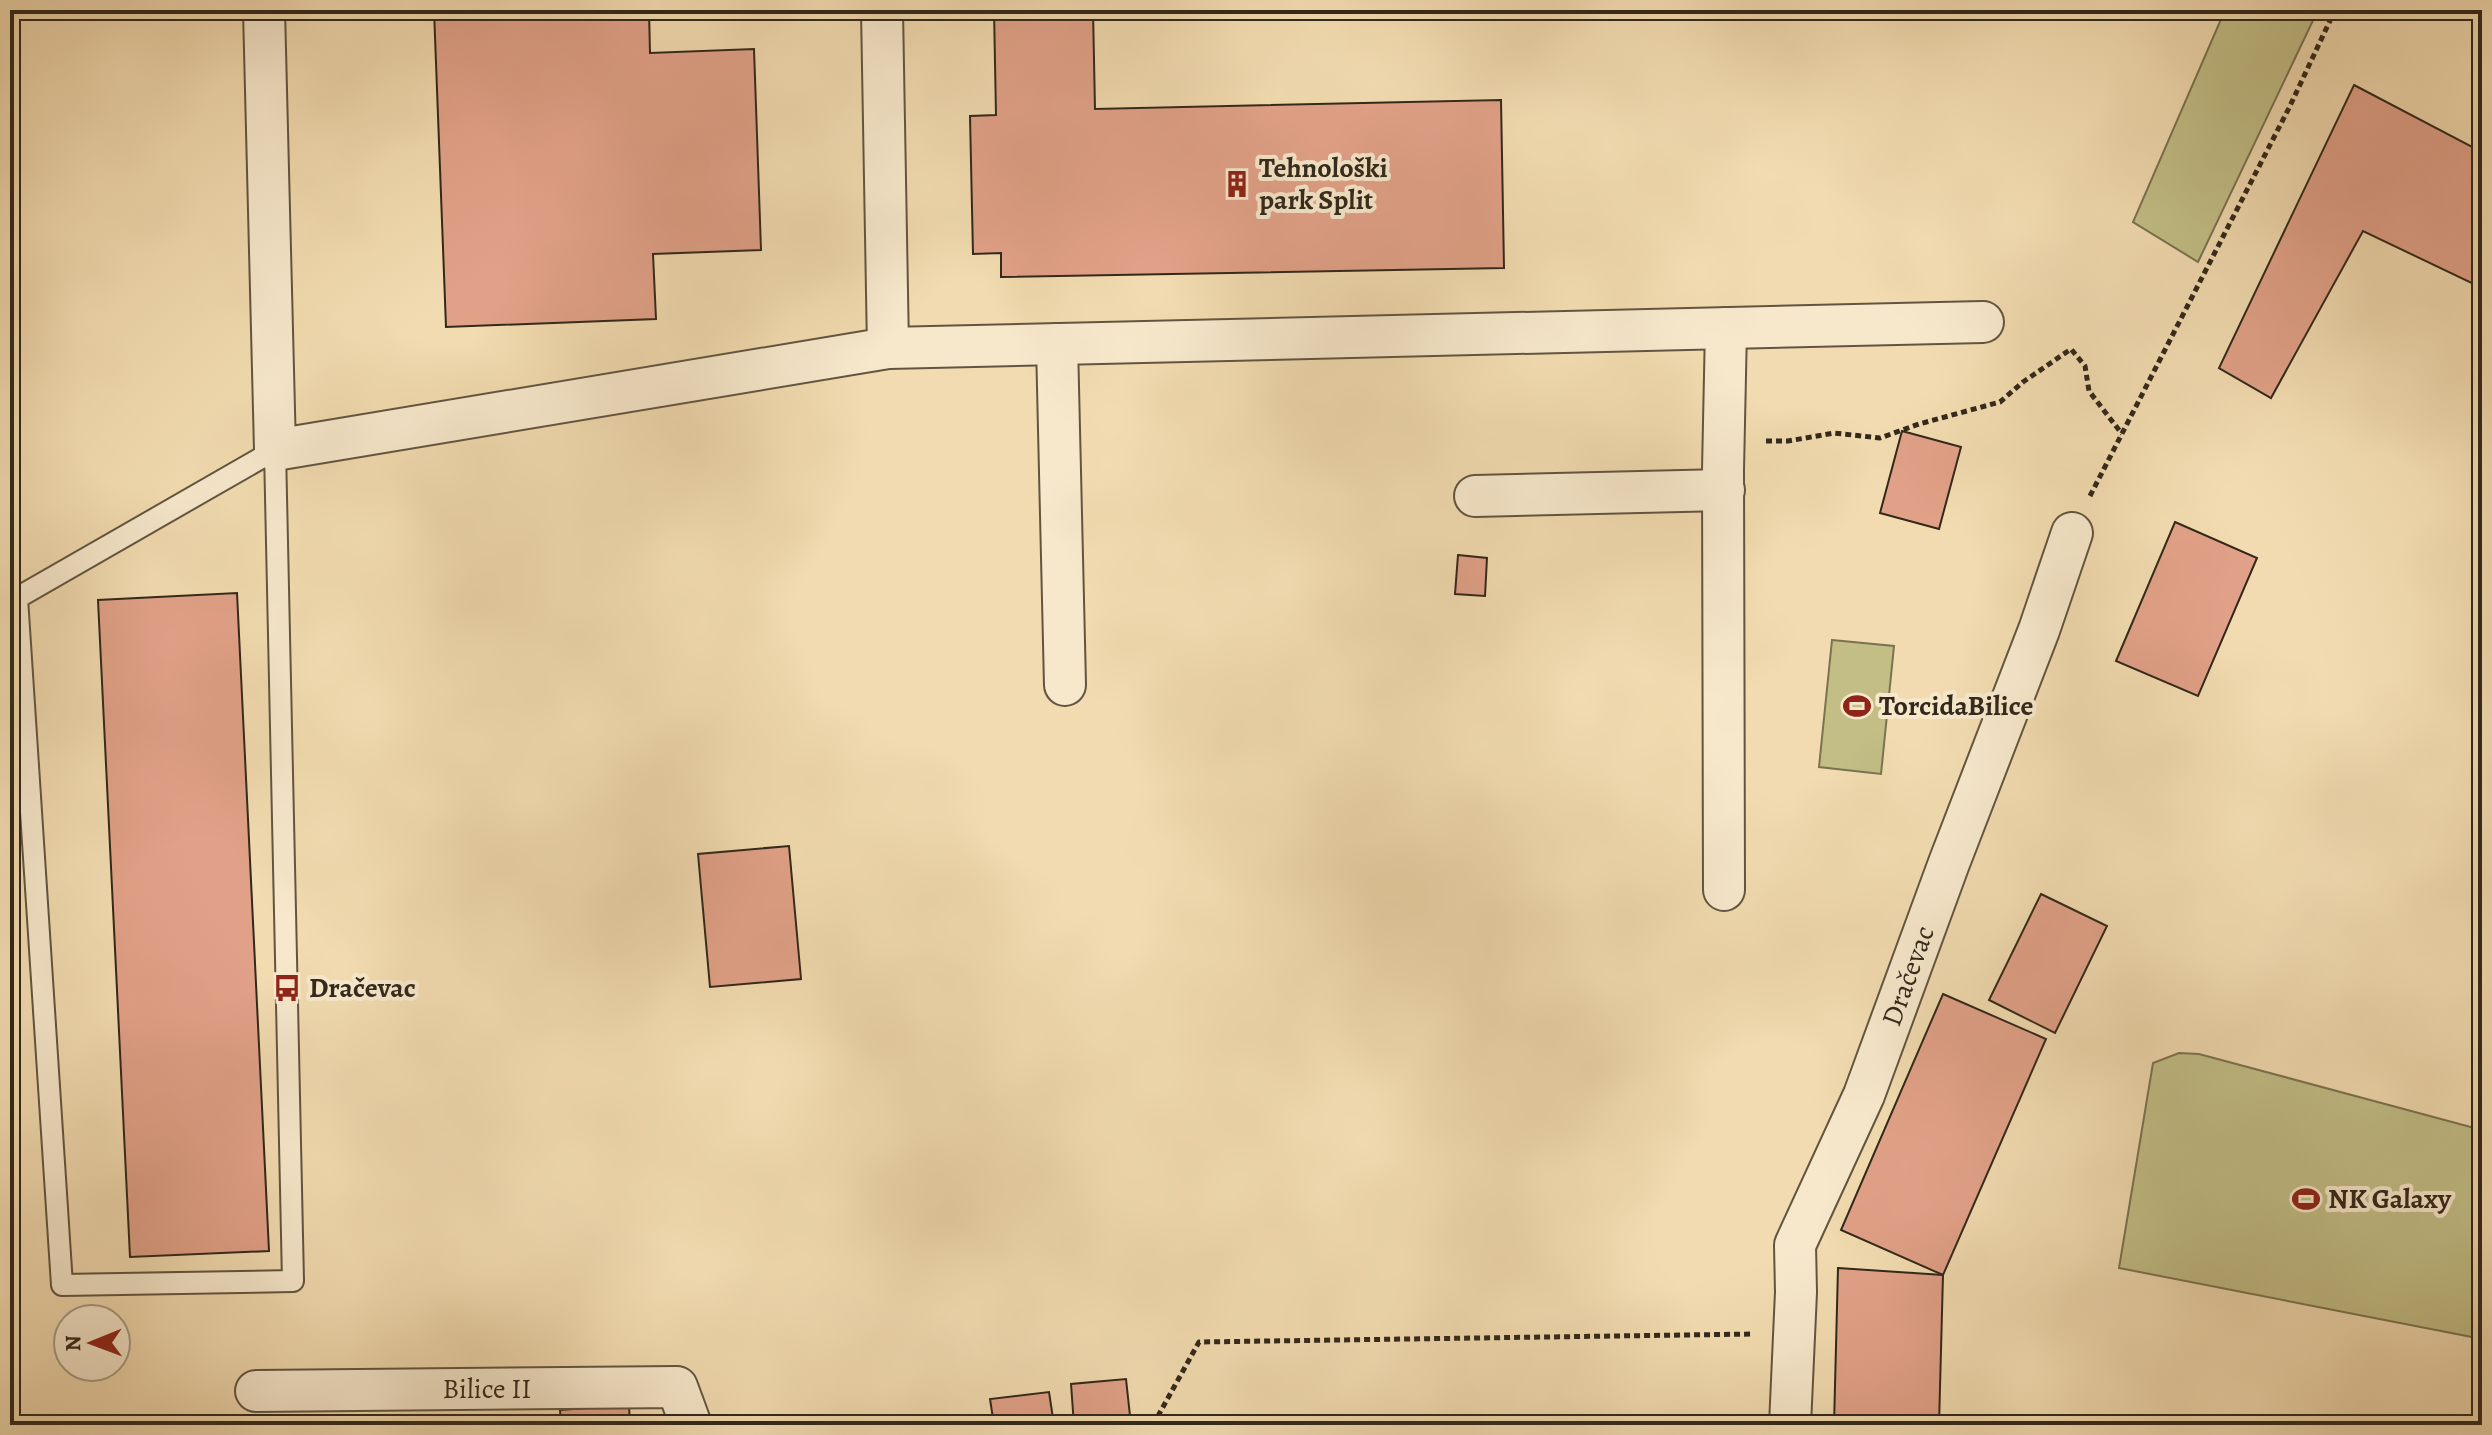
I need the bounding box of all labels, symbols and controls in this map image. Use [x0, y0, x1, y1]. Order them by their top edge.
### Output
place label: Tehnološki park Split [1259, 149, 1388, 219]
building icon: Tehnološki park Split [1222, 169, 1252, 199]
place label: TorcidaBilice [1879, 687, 2033, 725]
sports icon: TorcidaBilice [1842, 691, 1872, 721]
street label: Dračevac [1872, 921, 1944, 1031]
place label: Dračevac [309, 969, 416, 1007]
bus stop icon: Dračevac [272, 973, 302, 1003]
place label: NK Galaxy [2328, 1180, 2452, 1218]
sports icon: NK Galaxy [2291, 1184, 2321, 1214]
north arrow [52, 1303, 132, 1383]
text: N [58, 1335, 88, 1352]
street label: Bilice II [443, 1370, 531, 1408]

